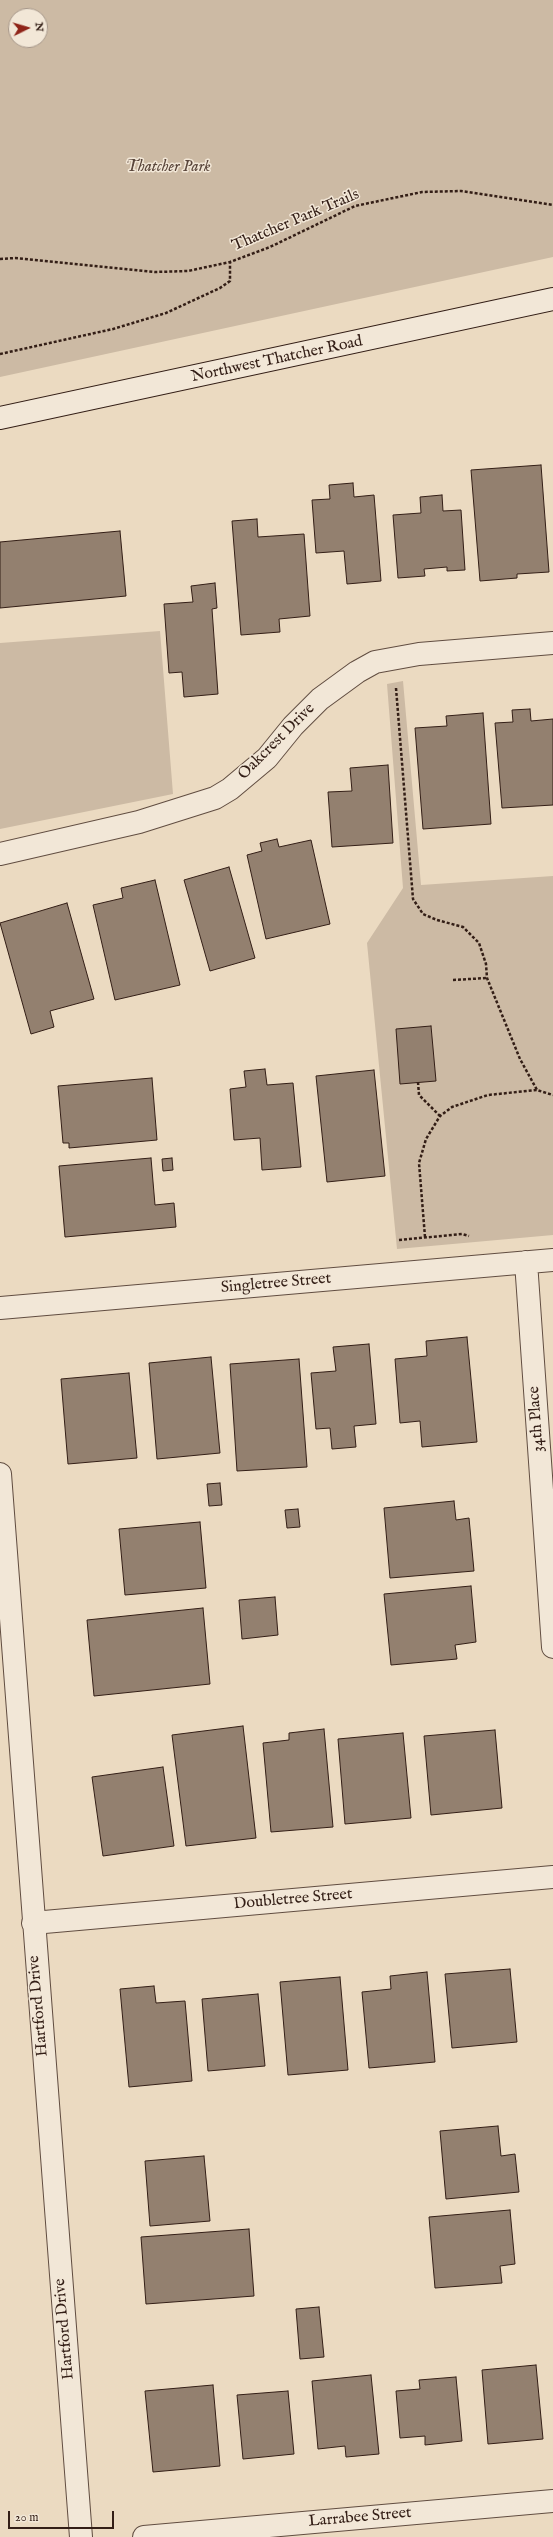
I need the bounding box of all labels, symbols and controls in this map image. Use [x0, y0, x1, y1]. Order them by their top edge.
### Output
north arrow [8, 8, 48, 48]
text: N [32, 22, 46, 32]
park label: Thatcher Park [126, 158, 210, 178]
street label: Thatcher Park Trails [230, 186, 362, 256]
street label: Northwest Thatcher Road [189, 332, 365, 388]
street label: Oakcrest Drive [235, 700, 319, 784]
street label: Singletree Street [220, 1270, 332, 1298]
street label: 34th Place [525, 1385, 549, 1453]
street label: Doubletree Street [233, 1885, 353, 1915]
street label: Hartford Drive [25, 1955, 53, 2057]
street label: Hartford Drive [51, 2278, 79, 2380]
scale bar [10, 2503, 116, 2529]
street label: Larrabee Street [308, 2504, 412, 2532]
text: 20 m [15, 2510, 38, 2525]

